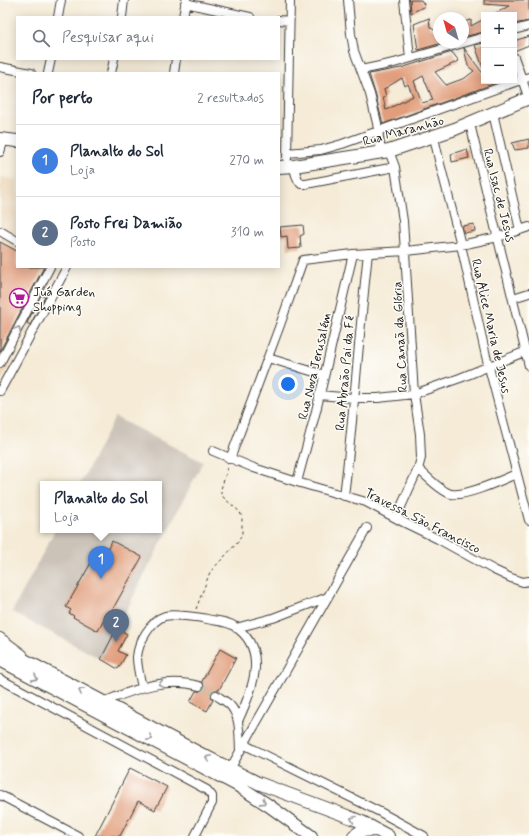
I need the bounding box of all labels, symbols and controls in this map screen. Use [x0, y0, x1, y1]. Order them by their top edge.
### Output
north arrow [433, 12, 469, 48]
map controls [481, 12, 517, 84]
button: + [481, 12, 517, 48]
search box [16, 16, 280, 60]
icon: search [30, 27, 52, 49]
text: Pesquisar aqui [62, 28, 154, 48]
button: − [481, 48, 517, 84]
text: Por perto [32, 87, 93, 109]
text: 2 resultados [197, 90, 264, 107]
street label: Rua Maranhão [361, 112, 446, 150]
text: Planalto do Sol [70, 142, 164, 162]
street label: Rua Isac de Jesus [479, 147, 518, 244]
text: 1 [42, 152, 48, 169]
text: 270 m [229, 152, 264, 169]
text: Loja [70, 162, 95, 179]
text: Posto Frei Damião [70, 214, 182, 234]
text: 2 [42, 224, 48, 241]
text: 310 m [231, 224, 264, 241]
text: Posto [70, 234, 96, 251]
street label: Rua Alice Maria de Jesus [467, 257, 514, 396]
street label: Rua Canaã da Glória [389, 281, 412, 393]
place label: Juá Garden Shopping [33, 284, 95, 316]
supermarket icon: Juá Garden Shopping [8, 287, 30, 309]
street label: Rua Nova Jerusalém [295, 311, 336, 422]
street label: Rua Abraão Pai da Fé [332, 315, 359, 431]
one-way arrow [13, 326, 21, 333]
your location [278, 374, 298, 394]
popup [40, 481, 162, 533]
street label: Travessa São Francisco [362, 485, 484, 558]
text: Planalto do Sol [54, 489, 148, 509]
text: Loja [54, 509, 79, 526]
pin: 1 [88, 546, 114, 579]
pin: 2 [103, 609, 129, 642]
one-way arrow [30, 673, 38, 681]
one-way arrow [158, 679, 164, 688]
one-way arrow [78, 688, 85, 695]
one-way arrow [145, 733, 153, 741]
one-way arrow [205, 755, 213, 763]
one-way arrow [259, 797, 266, 805]
one-way arrow [350, 815, 357, 823]

